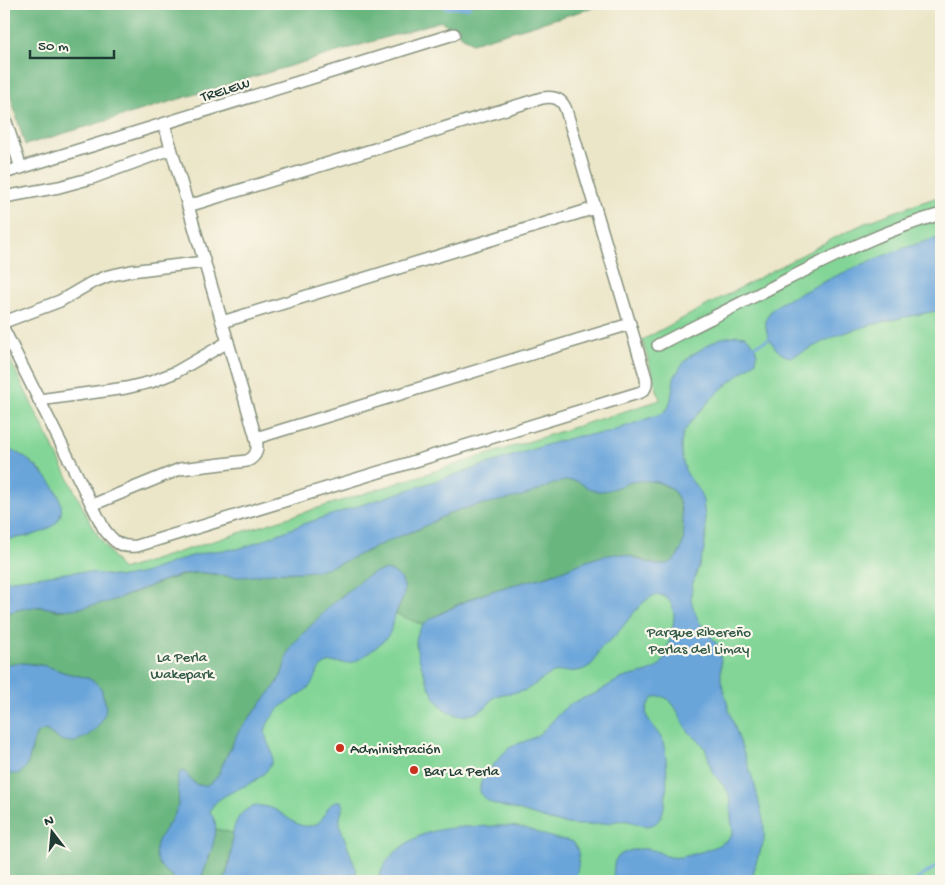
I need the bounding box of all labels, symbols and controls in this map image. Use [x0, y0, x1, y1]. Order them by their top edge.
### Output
scale bar [30, 28, 114, 60]
text: 50 m [38, 38, 69, 56]
street label: TRELEW [198, 75, 253, 107]
park label: Parque Ribereño Perlas del Limay [646, 624, 751, 659]
park label: La Perla Wakepark [150, 649, 215, 684]
place label: Administración [350, 741, 440, 759]
marker: Administración [334, 742, 346, 754]
place label: Bar La Perla [423, 763, 500, 781]
marker: Bar La Perla [408, 764, 420, 776]
north arrow [28, 808, 78, 858]
text: N [42, 812, 56, 831]

